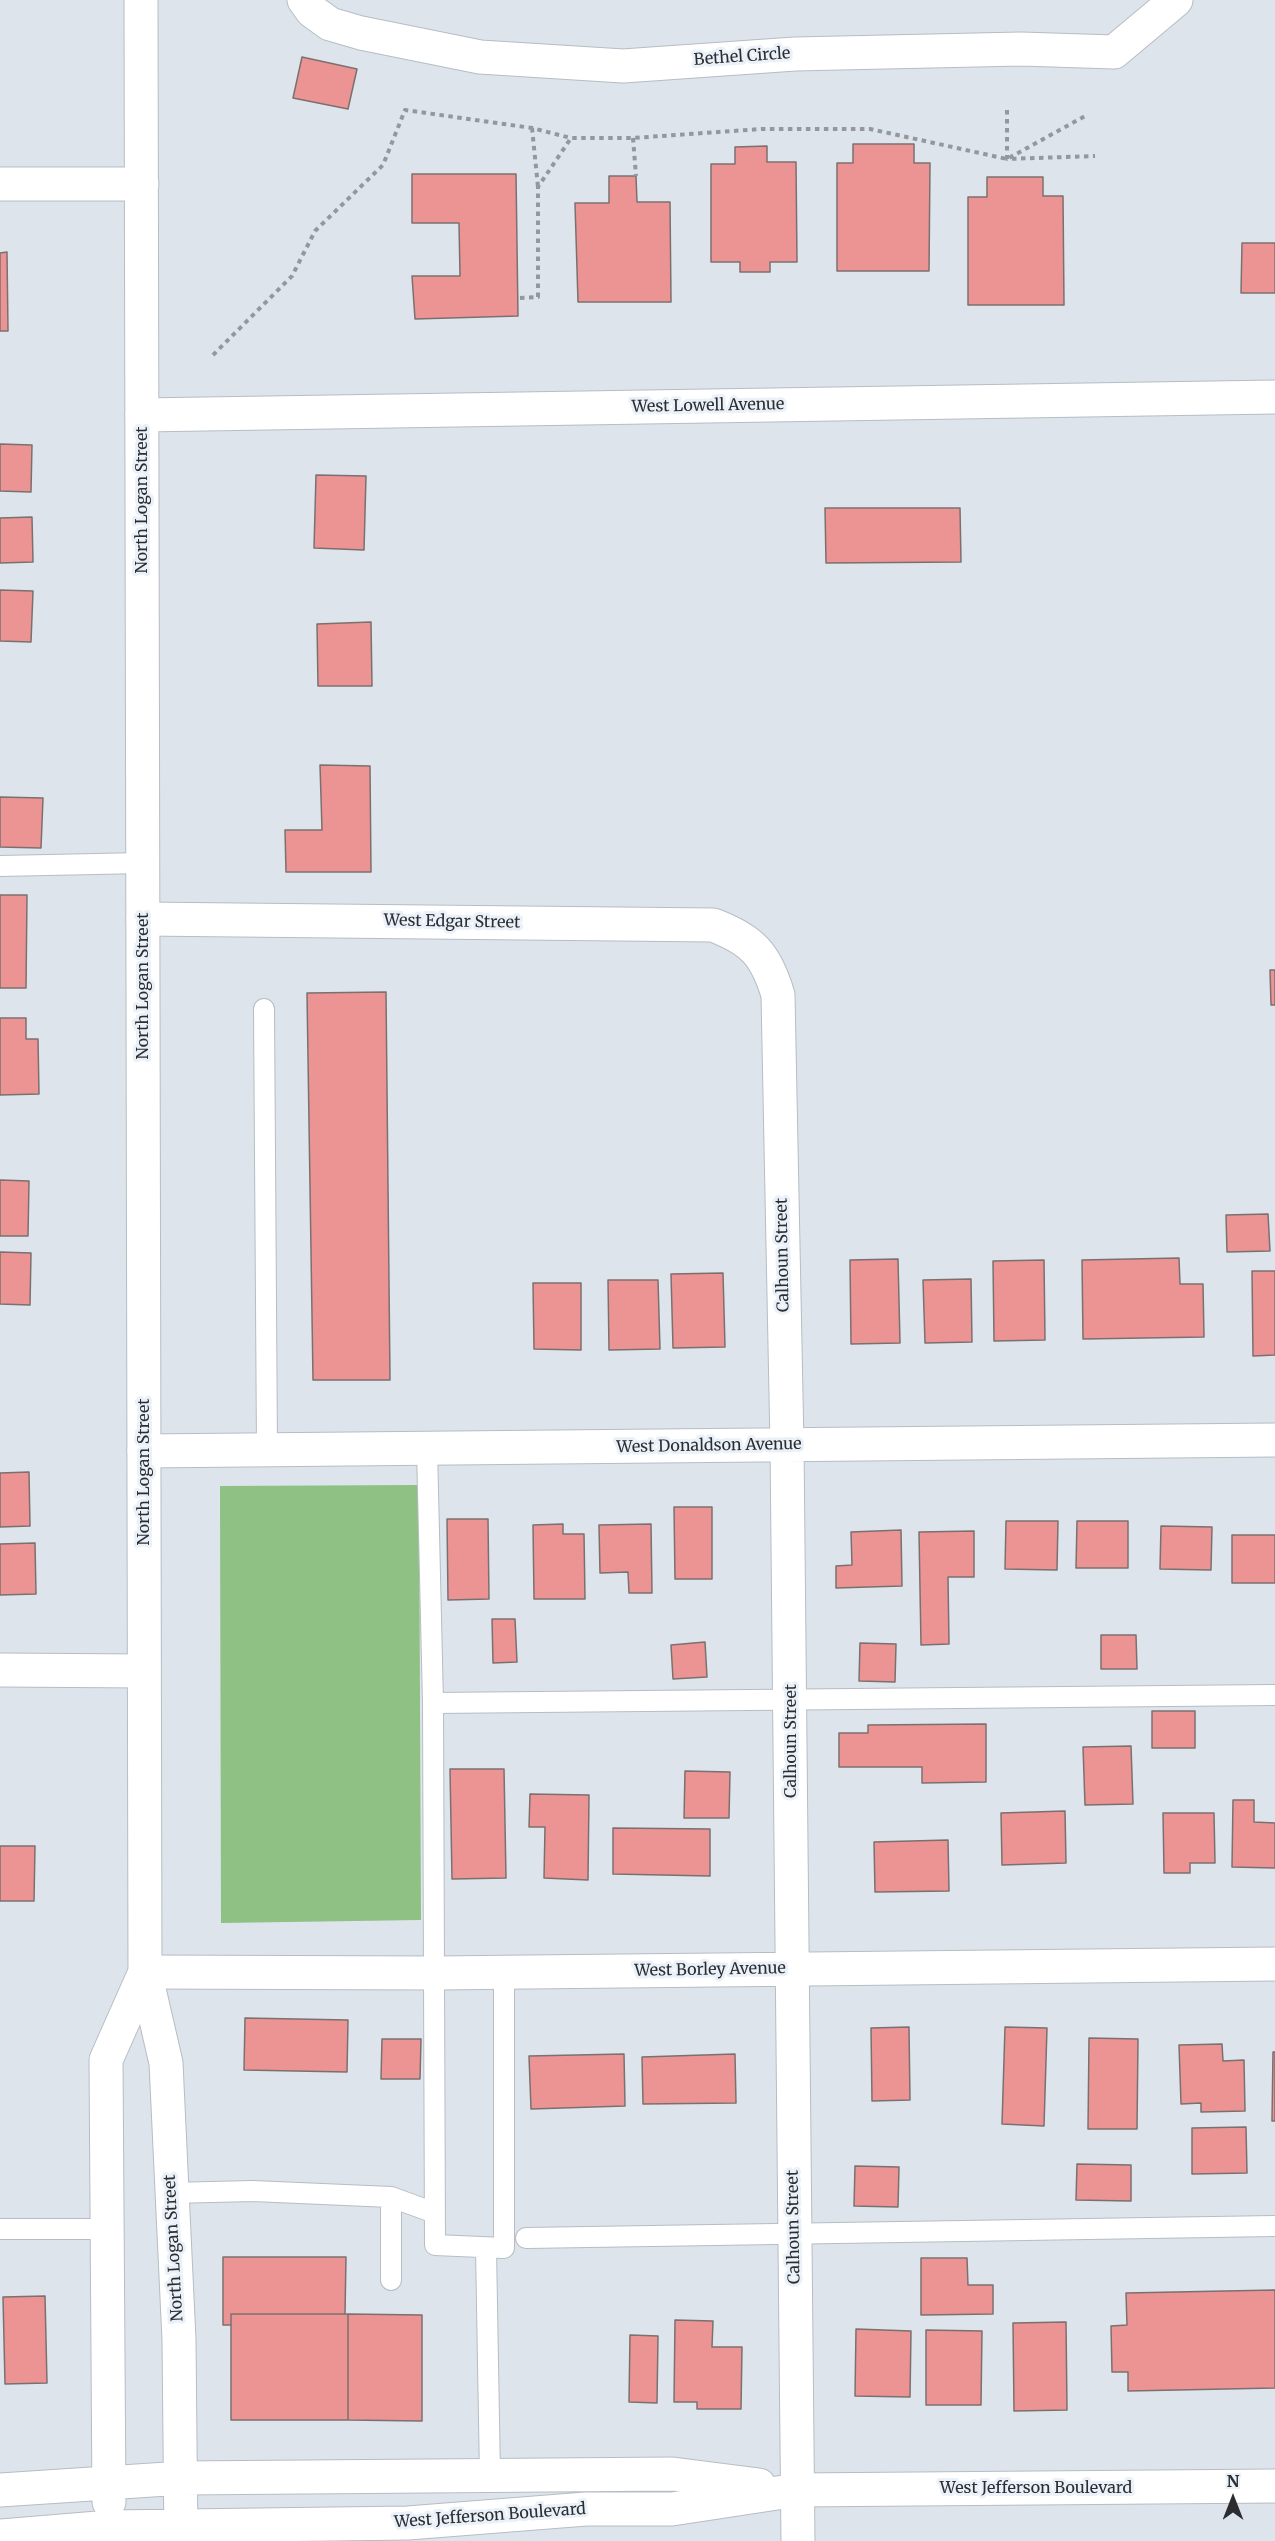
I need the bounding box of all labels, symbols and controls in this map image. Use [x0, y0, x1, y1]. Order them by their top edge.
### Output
street label: Bethel Circle [693, 44, 791, 70]
street label: West Lowell Avenue [632, 395, 784, 417]
street label: North Logan Street [132, 426, 152, 574]
street label: West Edgar Street [384, 911, 520, 933]
street label: North Logan Street [133, 912, 153, 1060]
street label: Calhoun Street [772, 1198, 794, 1312]
street label: North Logan Street [134, 1398, 154, 1546]
street label: West Donaldson Avenue [616, 1435, 802, 1457]
street label: Calhoun Street [781, 1684, 801, 1798]
street label: West Borley Avenue [634, 1959, 786, 1981]
street label: Calhoun Street [783, 2170, 805, 2284]
street label: North Logan Street [161, 2174, 187, 2322]
north arrow [1203, 2469, 1263, 2529]
text: N [1227, 2471, 1239, 2491]
street label: West Jefferson Boulevard [940, 2478, 1132, 2498]
street label: West Jefferson Boulevard [393, 2500, 587, 2532]

